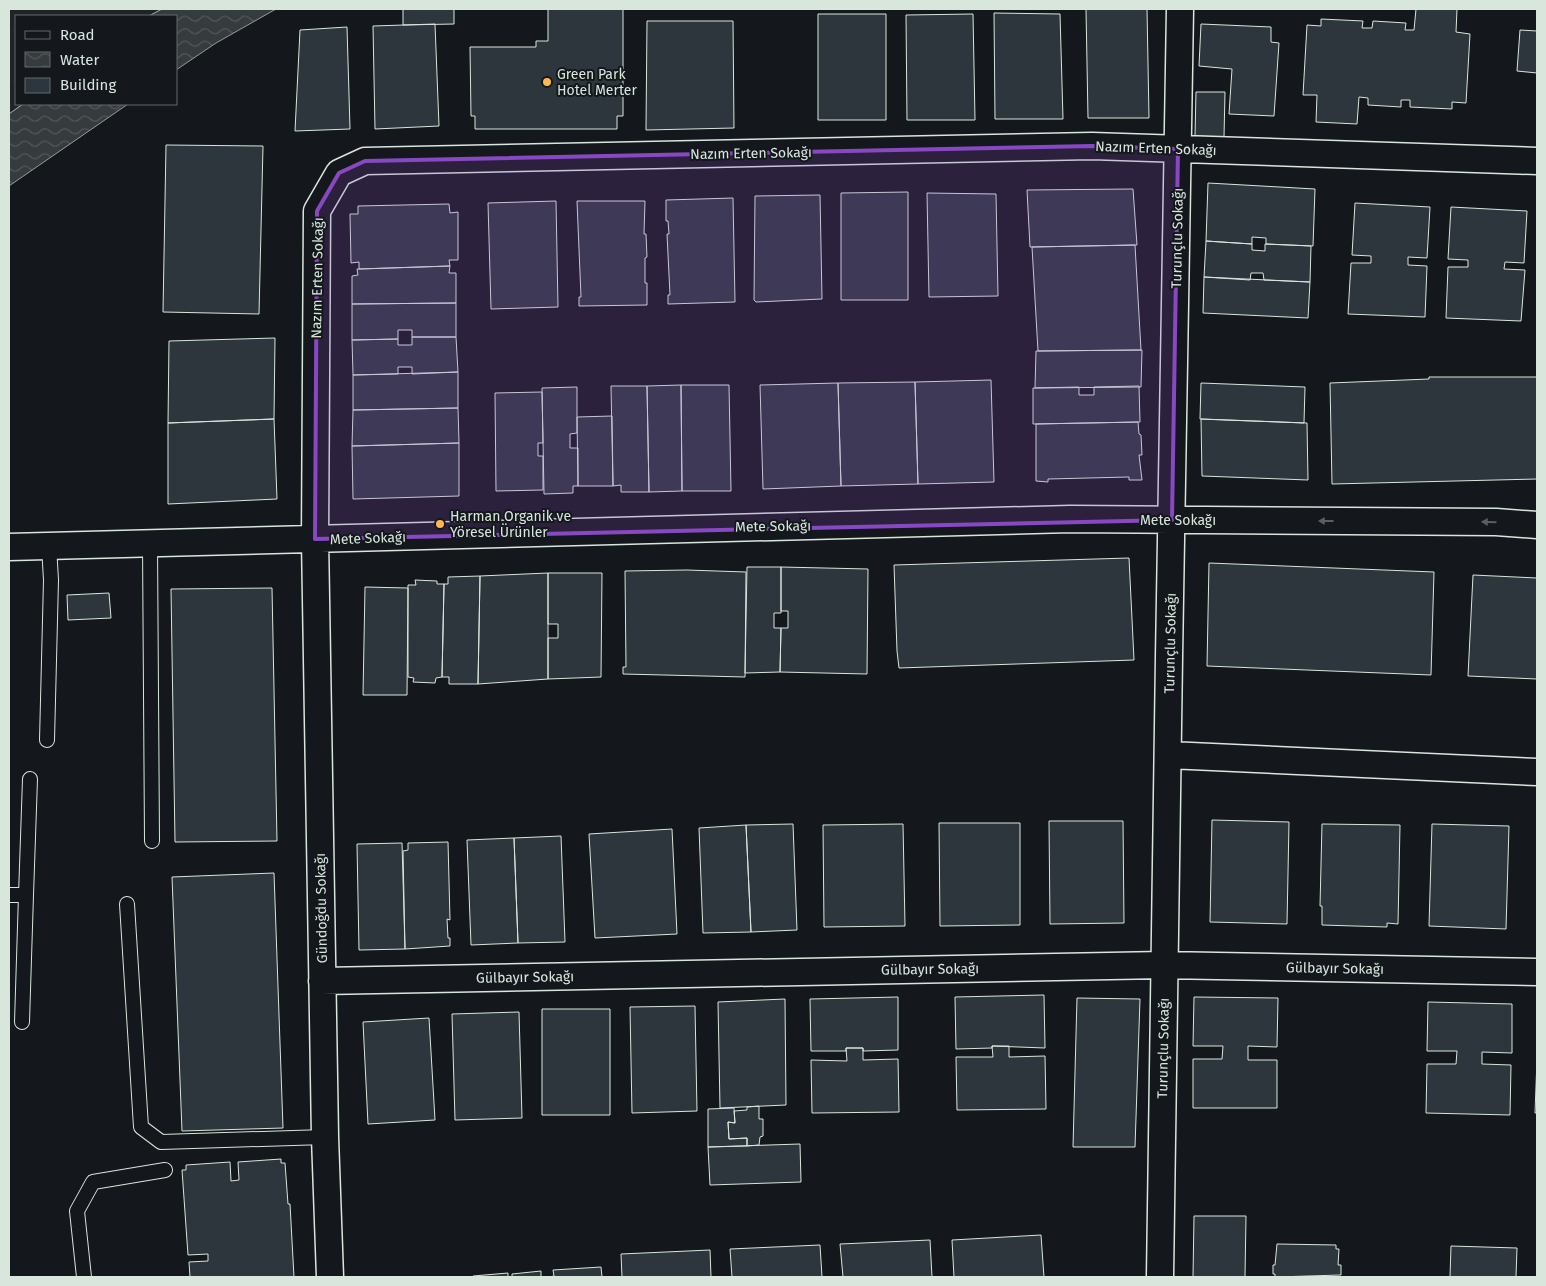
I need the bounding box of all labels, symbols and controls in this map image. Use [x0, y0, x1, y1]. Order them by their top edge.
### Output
legend [15, 15, 178, 105]
text: Road [60, 26, 95, 44]
text: Water [60, 51, 99, 69]
place label: Green Park Hotel Merter [557, 66, 637, 99]
text: Building [60, 76, 116, 94]
marker: Green Park Hotel Merter [541, 76, 553, 88]
street label: Nazım Erten Sokağı [1095, 138, 1217, 159]
street label: Nazım Erten Sokağı [690, 144, 812, 163]
street label: Turunçlu Sokağı [1168, 188, 1187, 289]
street label: Nazım Erten Sokağı [308, 217, 327, 339]
place label: Harman Organik ve Yöresel Ürünler [450, 508, 571, 541]
street label: Mete Sokağı [1140, 512, 1216, 529]
street label: Mete Sokağı [735, 517, 811, 536]
one-way arrow [1318, 517, 1334, 525]
marker: Harman Organik ve Yöresel Ürünler [434, 518, 446, 530]
one-way arrow [1480, 518, 1496, 526]
street label: Mete Sokağı [330, 529, 406, 548]
street label: Turunçlu Sokağı [1161, 593, 1180, 694]
street label: Gündoğdu Sokağı [312, 853, 331, 963]
street label: Gülbayır Sokağı [1286, 959, 1384, 978]
street label: Gülbayır Sokağı [881, 960, 979, 979]
street label: Gülbayır Sokağı [476, 968, 574, 987]
street label: Turunçlu Sokağı [1154, 998, 1173, 1099]

